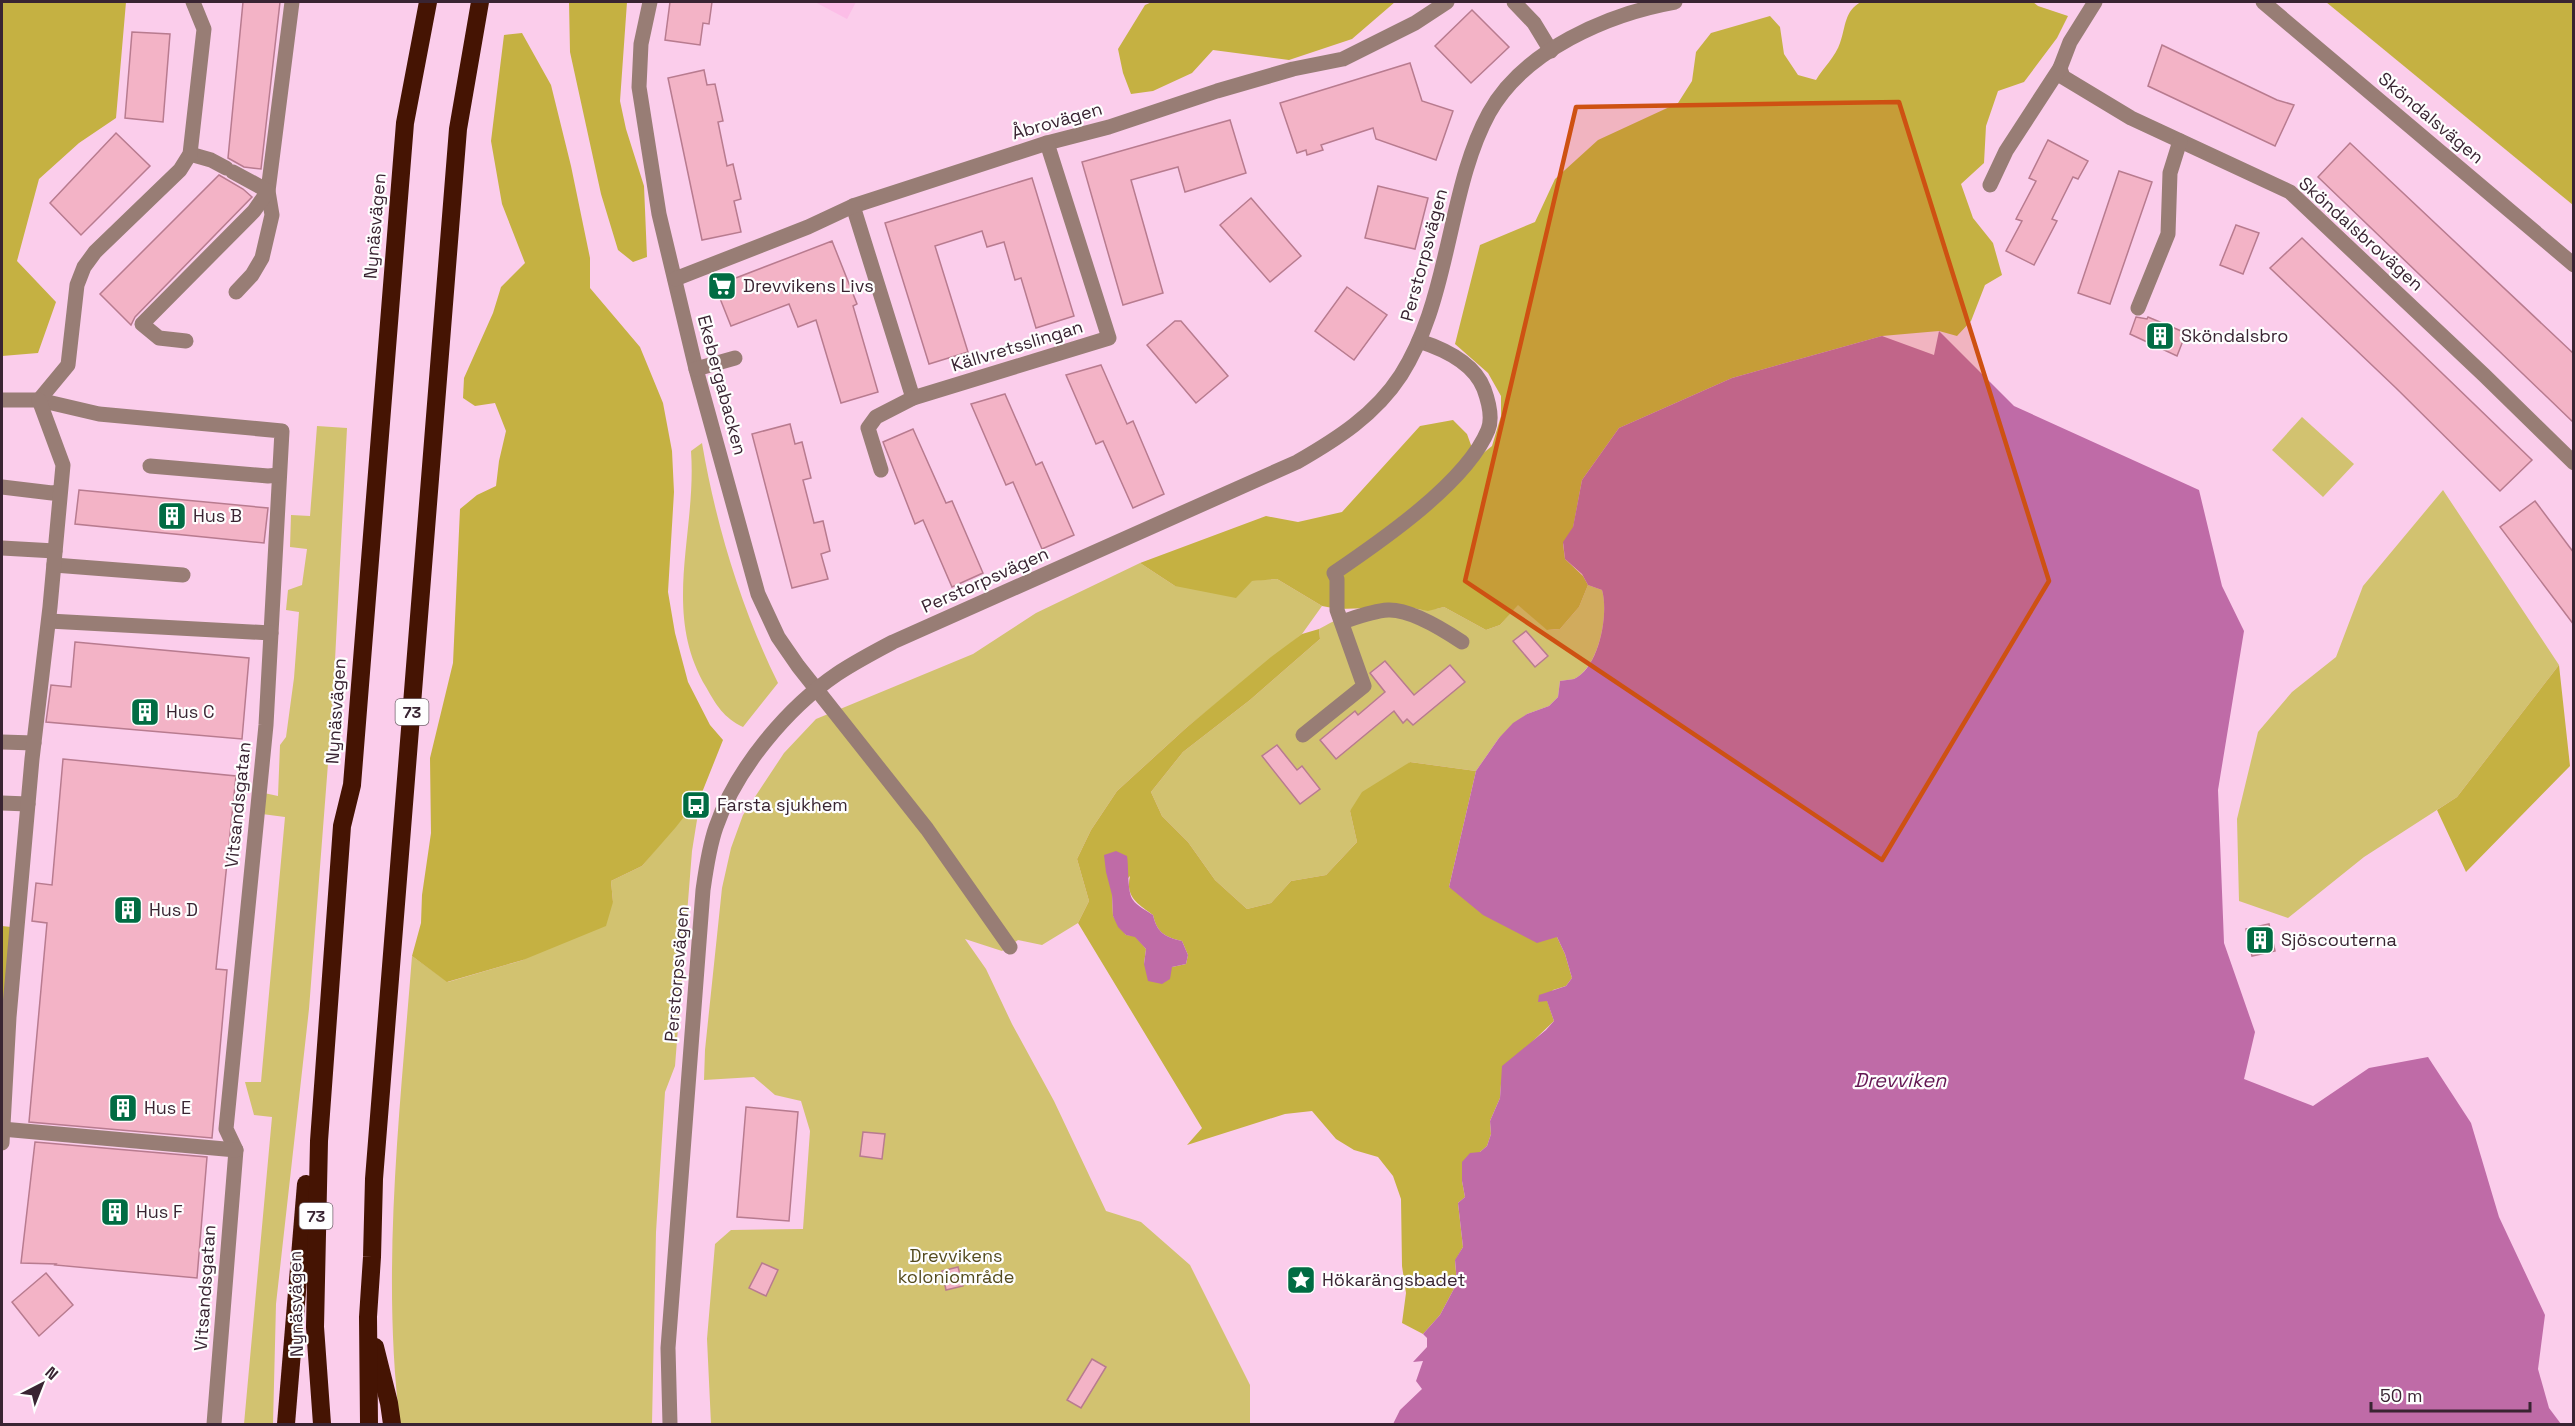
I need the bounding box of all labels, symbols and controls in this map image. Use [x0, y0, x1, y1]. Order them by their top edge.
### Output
street label: Sköndalsvägen [2374, 67, 2489, 168]
street label: Åbrovägen [1009, 97, 1105, 144]
street label: Nynäsvägen [358, 172, 391, 280]
street label: Sköndalsbrovägen [2294, 172, 2428, 296]
street label: Perstorpsvägen [1395, 186, 1452, 324]
supermarket icon: Drevvikens Livs [706, 270, 738, 302]
place label: Drevvikens Livs [743, 274, 874, 297]
street label: Ekebergabacken [693, 312, 752, 457]
street label: Källvretsslingan [948, 315, 1086, 376]
building icon: Sköndalsbro [2144, 320, 2176, 352]
place label: Sköndalsbro [2181, 324, 2288, 347]
building icon: Hus B [156, 500, 188, 532]
place label: Hus B [193, 504, 242, 527]
street label: Perstorpsvägen [918, 541, 1052, 618]
street label: Nynäsvägen [320, 657, 351, 765]
building icon: Hus C [129, 696, 161, 728]
road number: 73 [396, 699, 428, 725]
place label: Hus C [166, 700, 215, 723]
street label: Vitsandsgatan [219, 741, 256, 869]
bus stop icon: Farsta sjukhem [680, 789, 712, 821]
place label: Farsta sjukhem [717, 793, 848, 816]
building icon: Hus D [112, 894, 144, 926]
place label: Hus D [149, 898, 198, 921]
street label: Perstorpsvägen [659, 905, 694, 1043]
building icon: Sjöscouterna [2244, 924, 2276, 956]
place label: Sjöscouterna [2281, 928, 2397, 951]
water label: Drevviken [1854, 1067, 1947, 1093]
building icon: Hus E [107, 1092, 139, 1124]
place label: Hus E [144, 1096, 191, 1119]
building icon: Hus F [99, 1196, 131, 1228]
place label: Hus F [136, 1200, 183, 1223]
road number: 73 [300, 1203, 332, 1229]
street label: Vitsandsgatan [189, 1224, 220, 1352]
park label: Drevvikens koloniområde [898, 1244, 1014, 1288]
street label: Nynäsvägen [283, 1251, 308, 1357]
place icon: Hökarängsbadet [1285, 1264, 1317, 1296]
place label: Hökarängsbadet [1322, 1268, 1466, 1291]
north arrow [12, 1354, 72, 1414]
text: N [41, 1362, 63, 1385]
scale bar [2371, 1375, 2530, 1413]
text: 50 m [2380, 1384, 2422, 1407]

